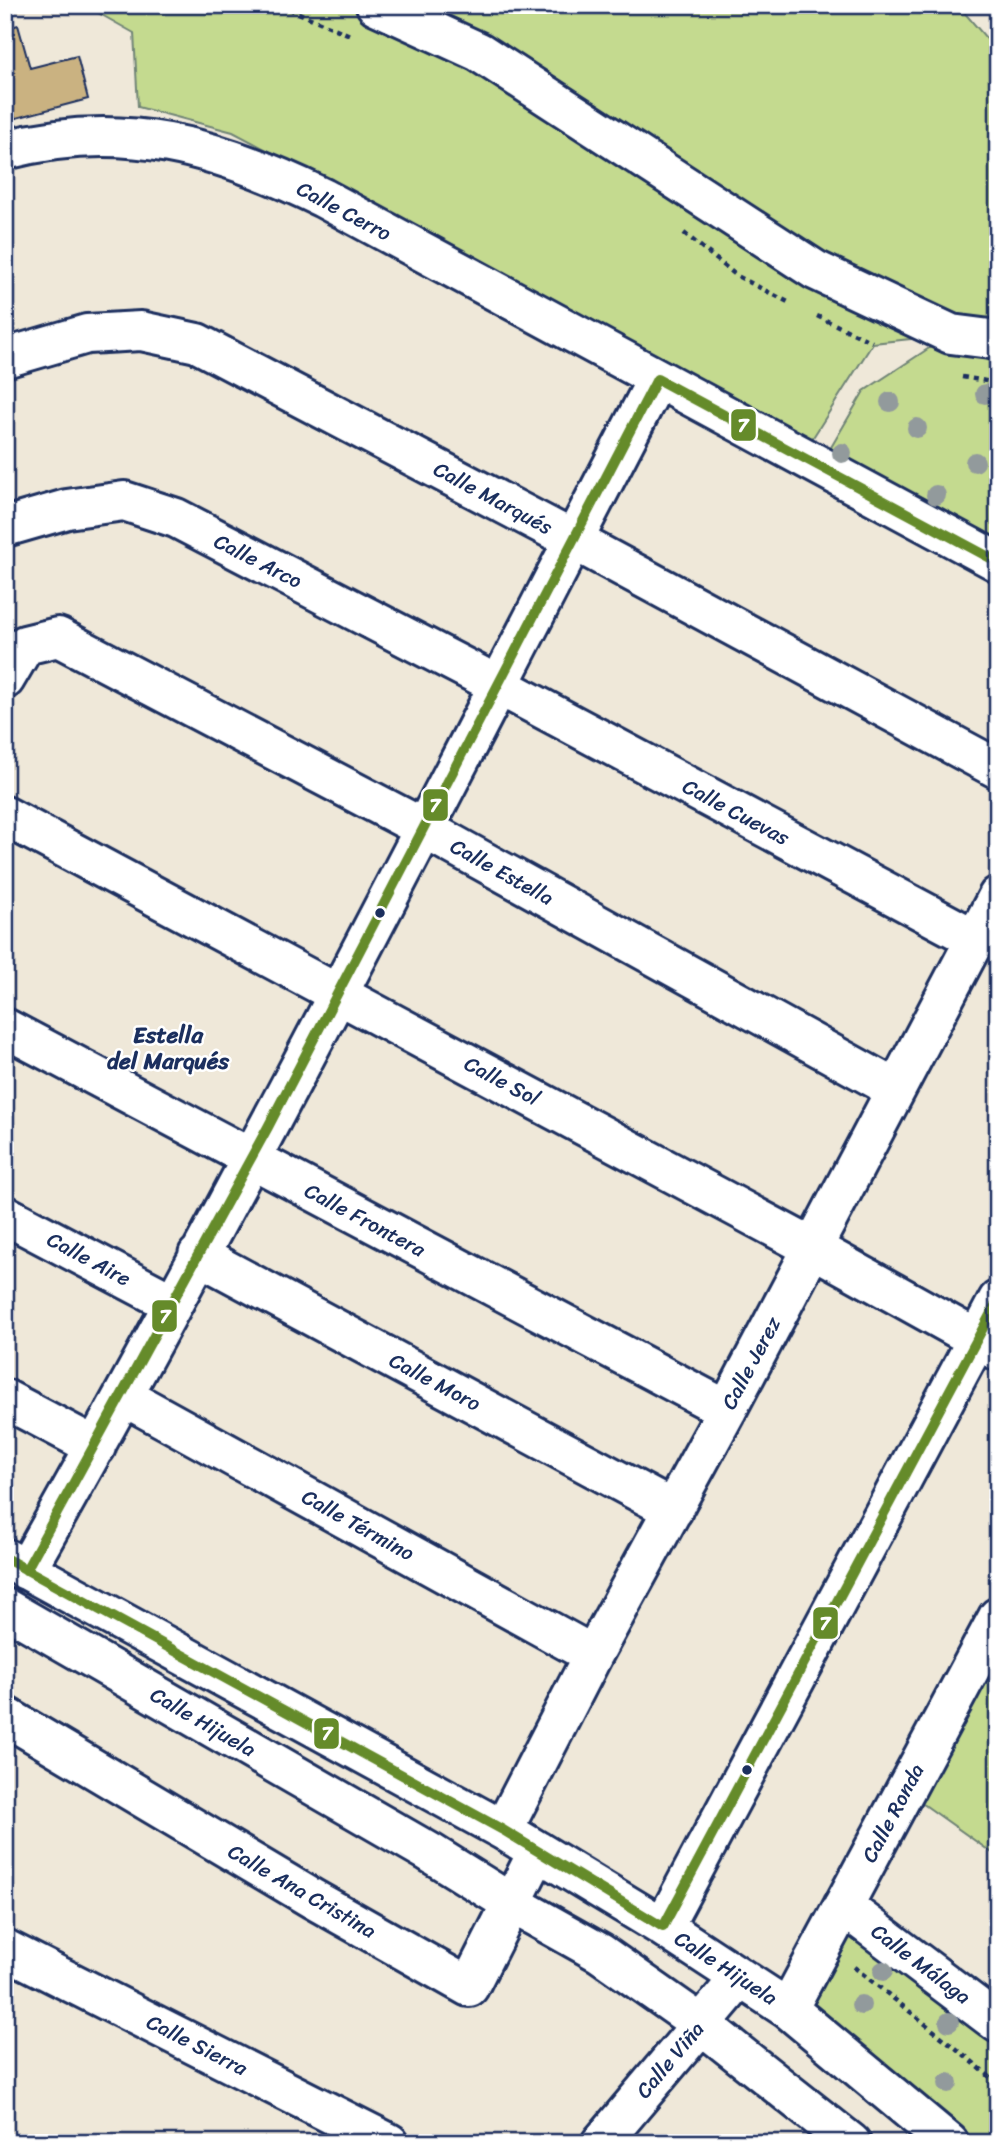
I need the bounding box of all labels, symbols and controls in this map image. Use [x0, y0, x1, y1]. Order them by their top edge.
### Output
street label: Calle Cerro [290, 170, 399, 252]
line badge: 7 [730, 408, 757, 442]
text: 7 [738, 409, 751, 442]
street label: Calle Marqués [426, 450, 560, 546]
street label: Calle Arco [207, 522, 309, 600]
street label: Calle Cuevas [675, 768, 797, 856]
line badge: 7 [422, 788, 449, 822]
text: 7 [430, 789, 443, 822]
street label: Calle Estella [443, 828, 561, 916]
unlabelled marker [373, 906, 387, 920]
district label: Estella del Marqués [107, 1015, 229, 1082]
street label: Calle Sol [457, 1045, 548, 1117]
street label: Calle Frontera [297, 1172, 433, 1268]
street label: Calle Aire [40, 1221, 138, 1297]
line badge: 7 [151, 1299, 178, 1333]
text: 7 [160, 1300, 173, 1333]
street label: Calle Jerez [710, 1308, 792, 1417]
street label: Calle Moro [382, 1342, 488, 1422]
street label: Calle Término [294, 1478, 422, 1572]
line badge: 7 [812, 1606, 839, 1640]
text: 7 [820, 1607, 833, 1640]
street label: Calle Hijuela [143, 1676, 264, 1768]
line badge: 7 [313, 1717, 340, 1750]
text: 7 [322, 1717, 335, 1750]
street label: Calle Ronda [851, 1756, 935, 1870]
unlabelled marker [740, 1763, 754, 1777]
street label: Calle Ana Cristina [220, 1833, 384, 1949]
street label: Calle Málaga [862, 1913, 980, 2015]
street label: Calle Hijuela [666, 1920, 786, 2016]
street label: Calle Sierra [140, 2003, 255, 2087]
street label: Calle Viña [626, 2012, 714, 2107]

